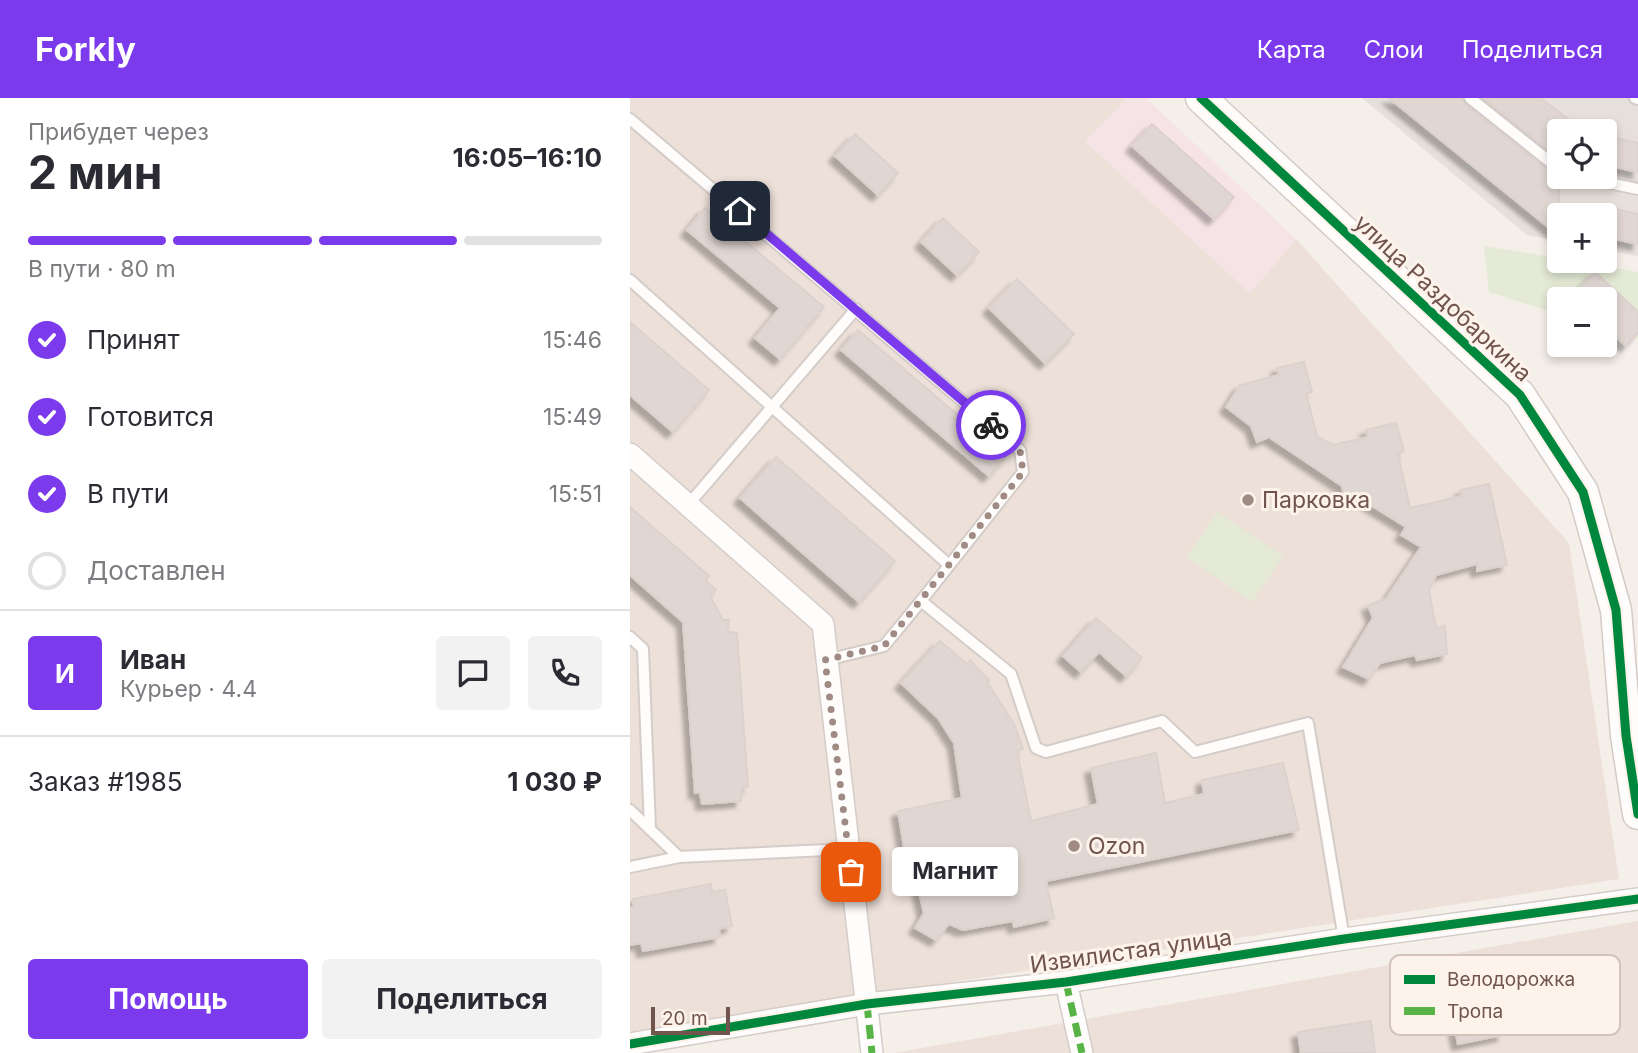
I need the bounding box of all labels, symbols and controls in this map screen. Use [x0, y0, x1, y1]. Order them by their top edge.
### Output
text: Forkly [35, 29, 136, 69]
text: Карта [1257, 35, 1326, 64]
text: Слои [1364, 35, 1424, 64]
text: Поделиться [1462, 35, 1603, 64]
text: Прибудет через [28, 118, 209, 146]
map controls [1547, 119, 1617, 357]
button: locate [1547, 119, 1617, 189]
text: 16:05–16:10 [453, 142, 602, 173]
text: 2 мин [28, 144, 163, 200]
pin [710, 181, 770, 241]
icon: home [721, 192, 759, 230]
button: + [1547, 203, 1617, 273]
street label: улица Раздобаркина [1349, 209, 1537, 387]
text: В пути · 80 m [28, 255, 176, 283]
button: − [1547, 287, 1617, 357]
icon: check [28, 321, 66, 359]
text: Принят [87, 324, 180, 355]
text: 15:46 [543, 326, 602, 354]
courier [956, 390, 1026, 460]
icon: check [28, 398, 66, 436]
text: Готовится [87, 401, 214, 432]
text: 15:49 [543, 403, 602, 431]
icon: bike [972, 406, 1010, 444]
icon: check [28, 475, 66, 513]
text: В пути [87, 478, 169, 509]
text: 15:51 [549, 480, 602, 508]
place label: Парковка [1262, 486, 1370, 514]
marker: Парковка [1240, 492, 1256, 508]
text: Доставлен [87, 555, 226, 586]
button: chat [436, 636, 510, 710]
button: phone [528, 636, 602, 710]
text: Иван [120, 644, 186, 675]
text: И [55, 658, 75, 689]
text: Курьер · 4.4 [120, 675, 257, 703]
text: Заказ #1985 [28, 766, 183, 797]
text: 1 030 ₽ [507, 766, 602, 797]
place label: Ozon [1088, 832, 1145, 860]
marker: Ozon [1066, 838, 1082, 854]
pin [821, 842, 881, 902]
callout: Магнит [893, 848, 1019, 896]
icon: bag [832, 853, 870, 891]
text: Магнит [912, 857, 998, 885]
street label: Извилистая улица [1028, 923, 1234, 979]
legend [1390, 955, 1620, 1035]
button: Помощь [28, 959, 308, 1039]
button: Поделиться [322, 959, 602, 1039]
text: Велодорожка [1447, 968, 1575, 991]
text: Тропа [1447, 1000, 1503, 1023]
scale bar [651, 1004, 730, 1036]
text: 20 m [662, 1007, 708, 1030]

